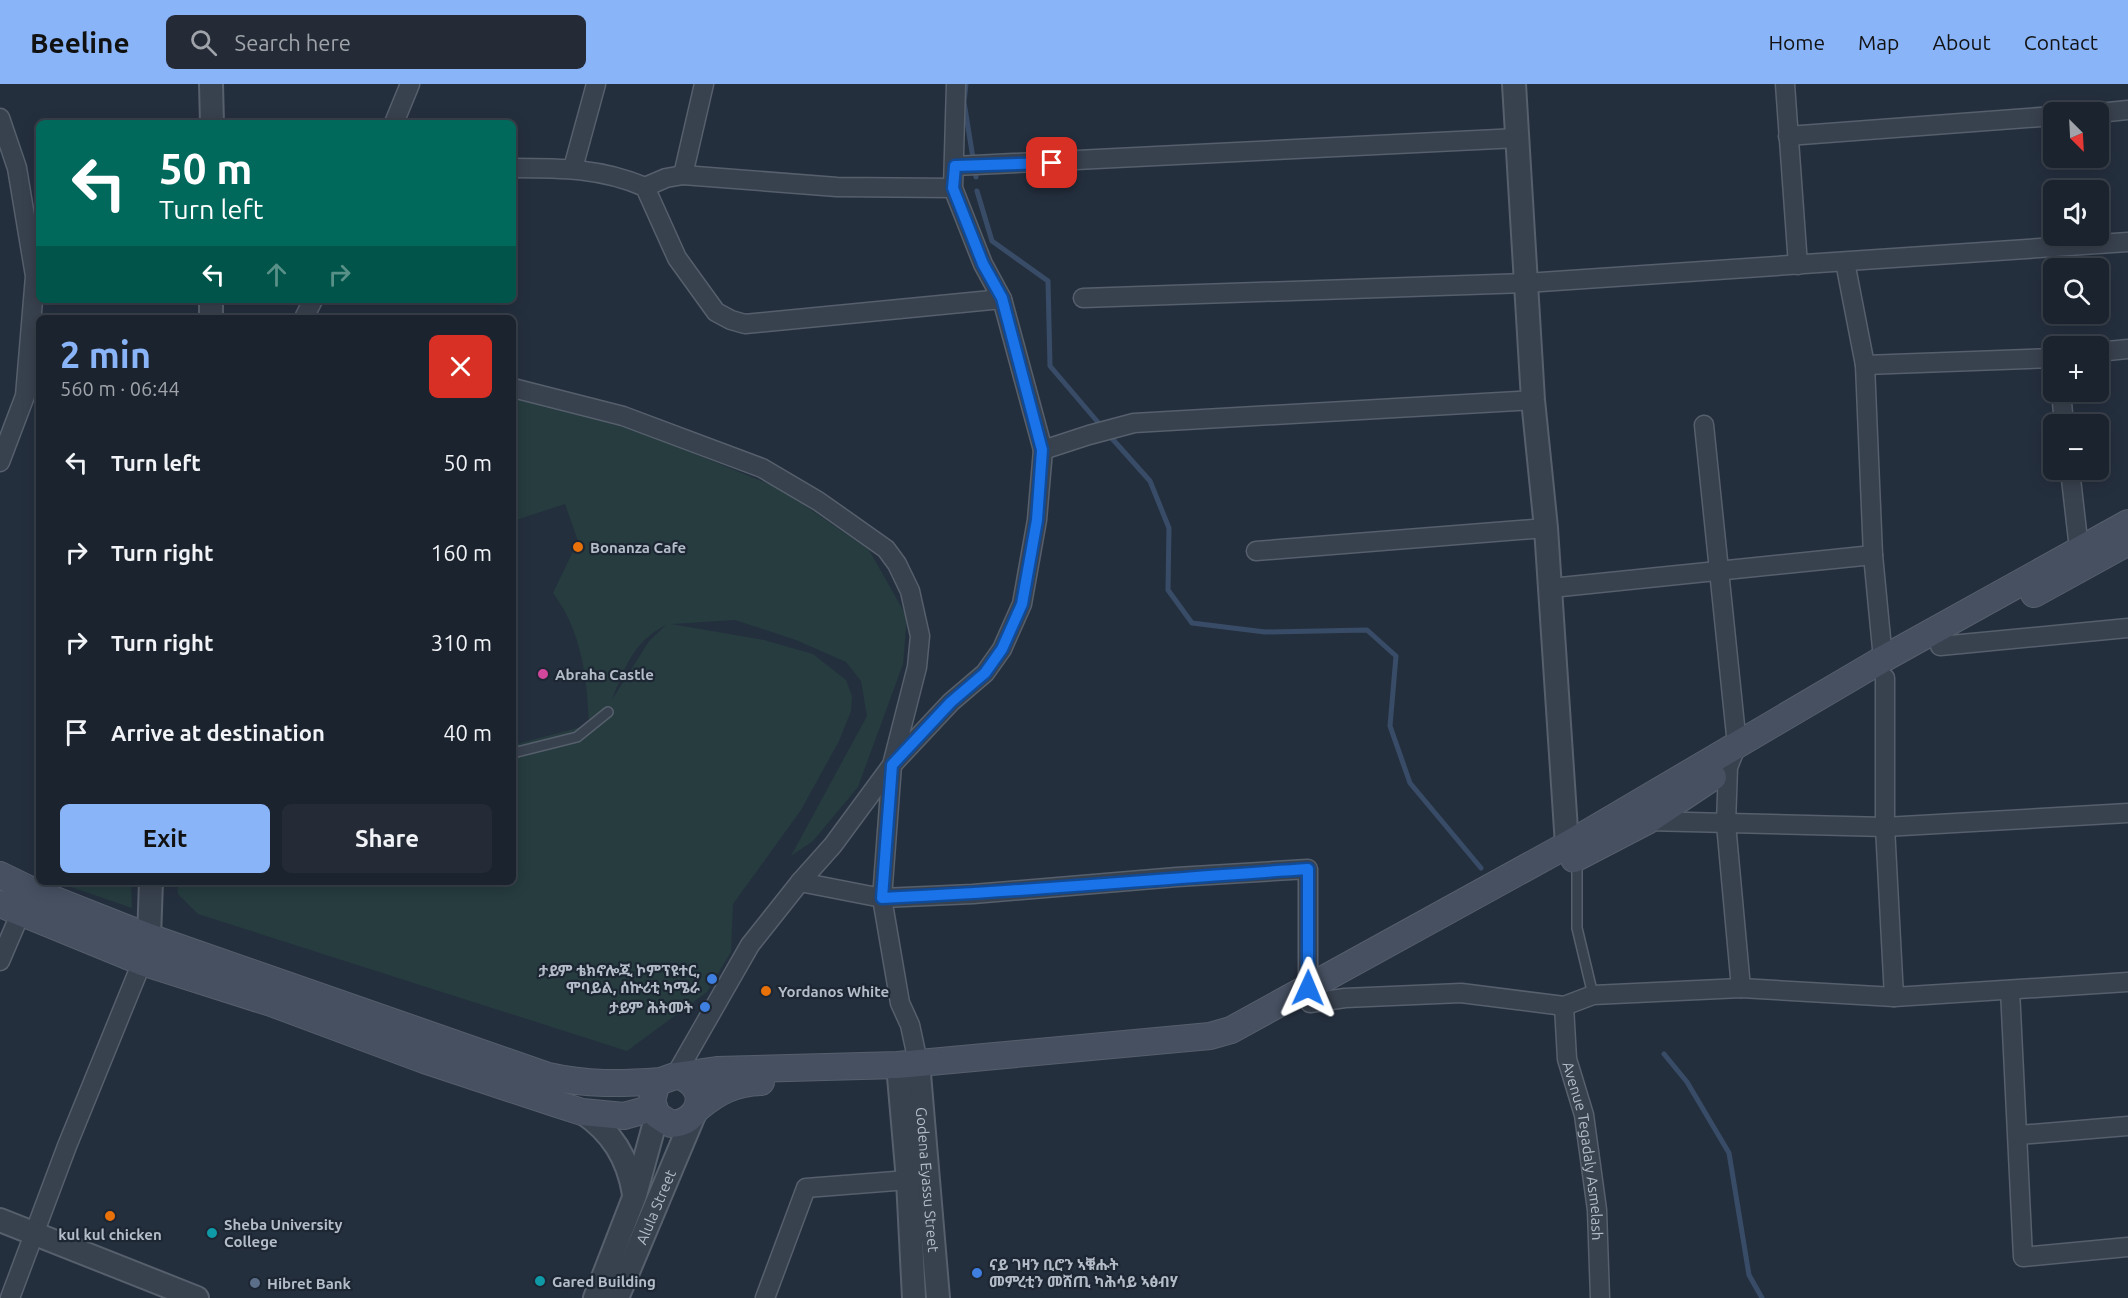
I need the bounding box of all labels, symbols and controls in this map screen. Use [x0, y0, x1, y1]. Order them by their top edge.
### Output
search box [166, 15, 586, 69]
icon: search [187, 26, 220, 59]
text: Beeline [30, 27, 130, 58]
text: Search here [235, 30, 351, 55]
text: Home [1768, 30, 1825, 54]
text: Map [1858, 30, 1899, 54]
text: About [1932, 30, 1991, 54]
text: Contact [2024, 30, 2098, 54]
north arrow [2043, 102, 2109, 168]
map controls [2043, 102, 2109, 480]
pin [1026, 137, 1077, 188]
icon: left [60, 144, 138, 222]
text: 50 m [159, 145, 253, 192]
icon: arrive [1035, 146, 1068, 179]
button: sound [2043, 180, 2109, 246]
text: Turn left [159, 194, 263, 224]
icon: left [197, 258, 230, 291]
icon: ahead [260, 258, 293, 291]
icon: right [323, 258, 356, 291]
button: search [2043, 258, 2109, 324]
text: 2 min [60, 334, 151, 375]
button: close [429, 335, 492, 398]
button: + [2043, 336, 2109, 402]
text: 560 m · 06:44 [60, 377, 180, 400]
button: − [2043, 414, 2109, 480]
icon: left [60, 446, 93, 479]
text: Turn left [111, 450, 201, 475]
text: 50 m [443, 450, 492, 475]
icon: right [60, 536, 93, 569]
place label: Bonanza Cafe [590, 539, 686, 556]
text: Turn right [111, 540, 213, 565]
text: 160 m [431, 540, 492, 565]
marker: Bonanza Cafe [571, 540, 585, 554]
icon: right [60, 626, 93, 659]
text: Turn right [111, 630, 213, 655]
text: 310 m [431, 630, 492, 655]
place label: Abraha Castle [555, 666, 654, 683]
marker: Abraha Castle [536, 667, 550, 681]
icon: arrive [60, 716, 93, 749]
text: Arrive at destination [111, 720, 325, 745]
text: 40 m [443, 720, 492, 745]
button: Exit [60, 804, 270, 873]
button: Share [282, 804, 492, 873]
position arrow [1276, 956, 1340, 1020]
place label: ታይም ቴክኖሎጂ ኮምፕዩተር, ሞባይል, ሰኵሪቲ ካሜራ [538, 962, 700, 996]
marker: ታይም ቴክኖሎጂ ኮምፕዩተር, ሞባይል, ሰኵሪቲ ካሜራ [705, 972, 719, 986]
place label: Yordanos White [778, 983, 889, 1000]
marker: Yordanos White [759, 984, 773, 998]
place label: ታይም ሕትመት [609, 999, 694, 1016]
marker: ታይም ሕትመት [698, 1000, 712, 1014]
street label: Avenue Tegadaly Asmelash [1560, 1059, 1607, 1241]
street label: Godena Eyassu Street [913, 1106, 943, 1253]
street label: Alula Street [632, 1167, 679, 1247]
marker: kul kul chicken [103, 1209, 117, 1223]
place label: Sheba University College [224, 1216, 342, 1250]
place label: kul kul chicken [58, 1226, 162, 1243]
marker: Sheba University College [205, 1226, 219, 1240]
place label: ናይ ገዛን ቢሮን ኣቑሑት መምረቲን መሸጢ ካሕሳይ ኣፅብሃ [989, 1256, 1179, 1290]
marker: ናይ ገዛን ቢሮን ኣቑሑት መምረቲን መሸጢ ካሕሳይ ኣፅብሃ [970, 1266, 984, 1280]
place label: Gared Building [552, 1273, 656, 1290]
marker: Gared Building [533, 1274, 547, 1288]
place label: Hibret Bank [267, 1275, 352, 1292]
marker: Hibret Bank [248, 1276, 262, 1290]

